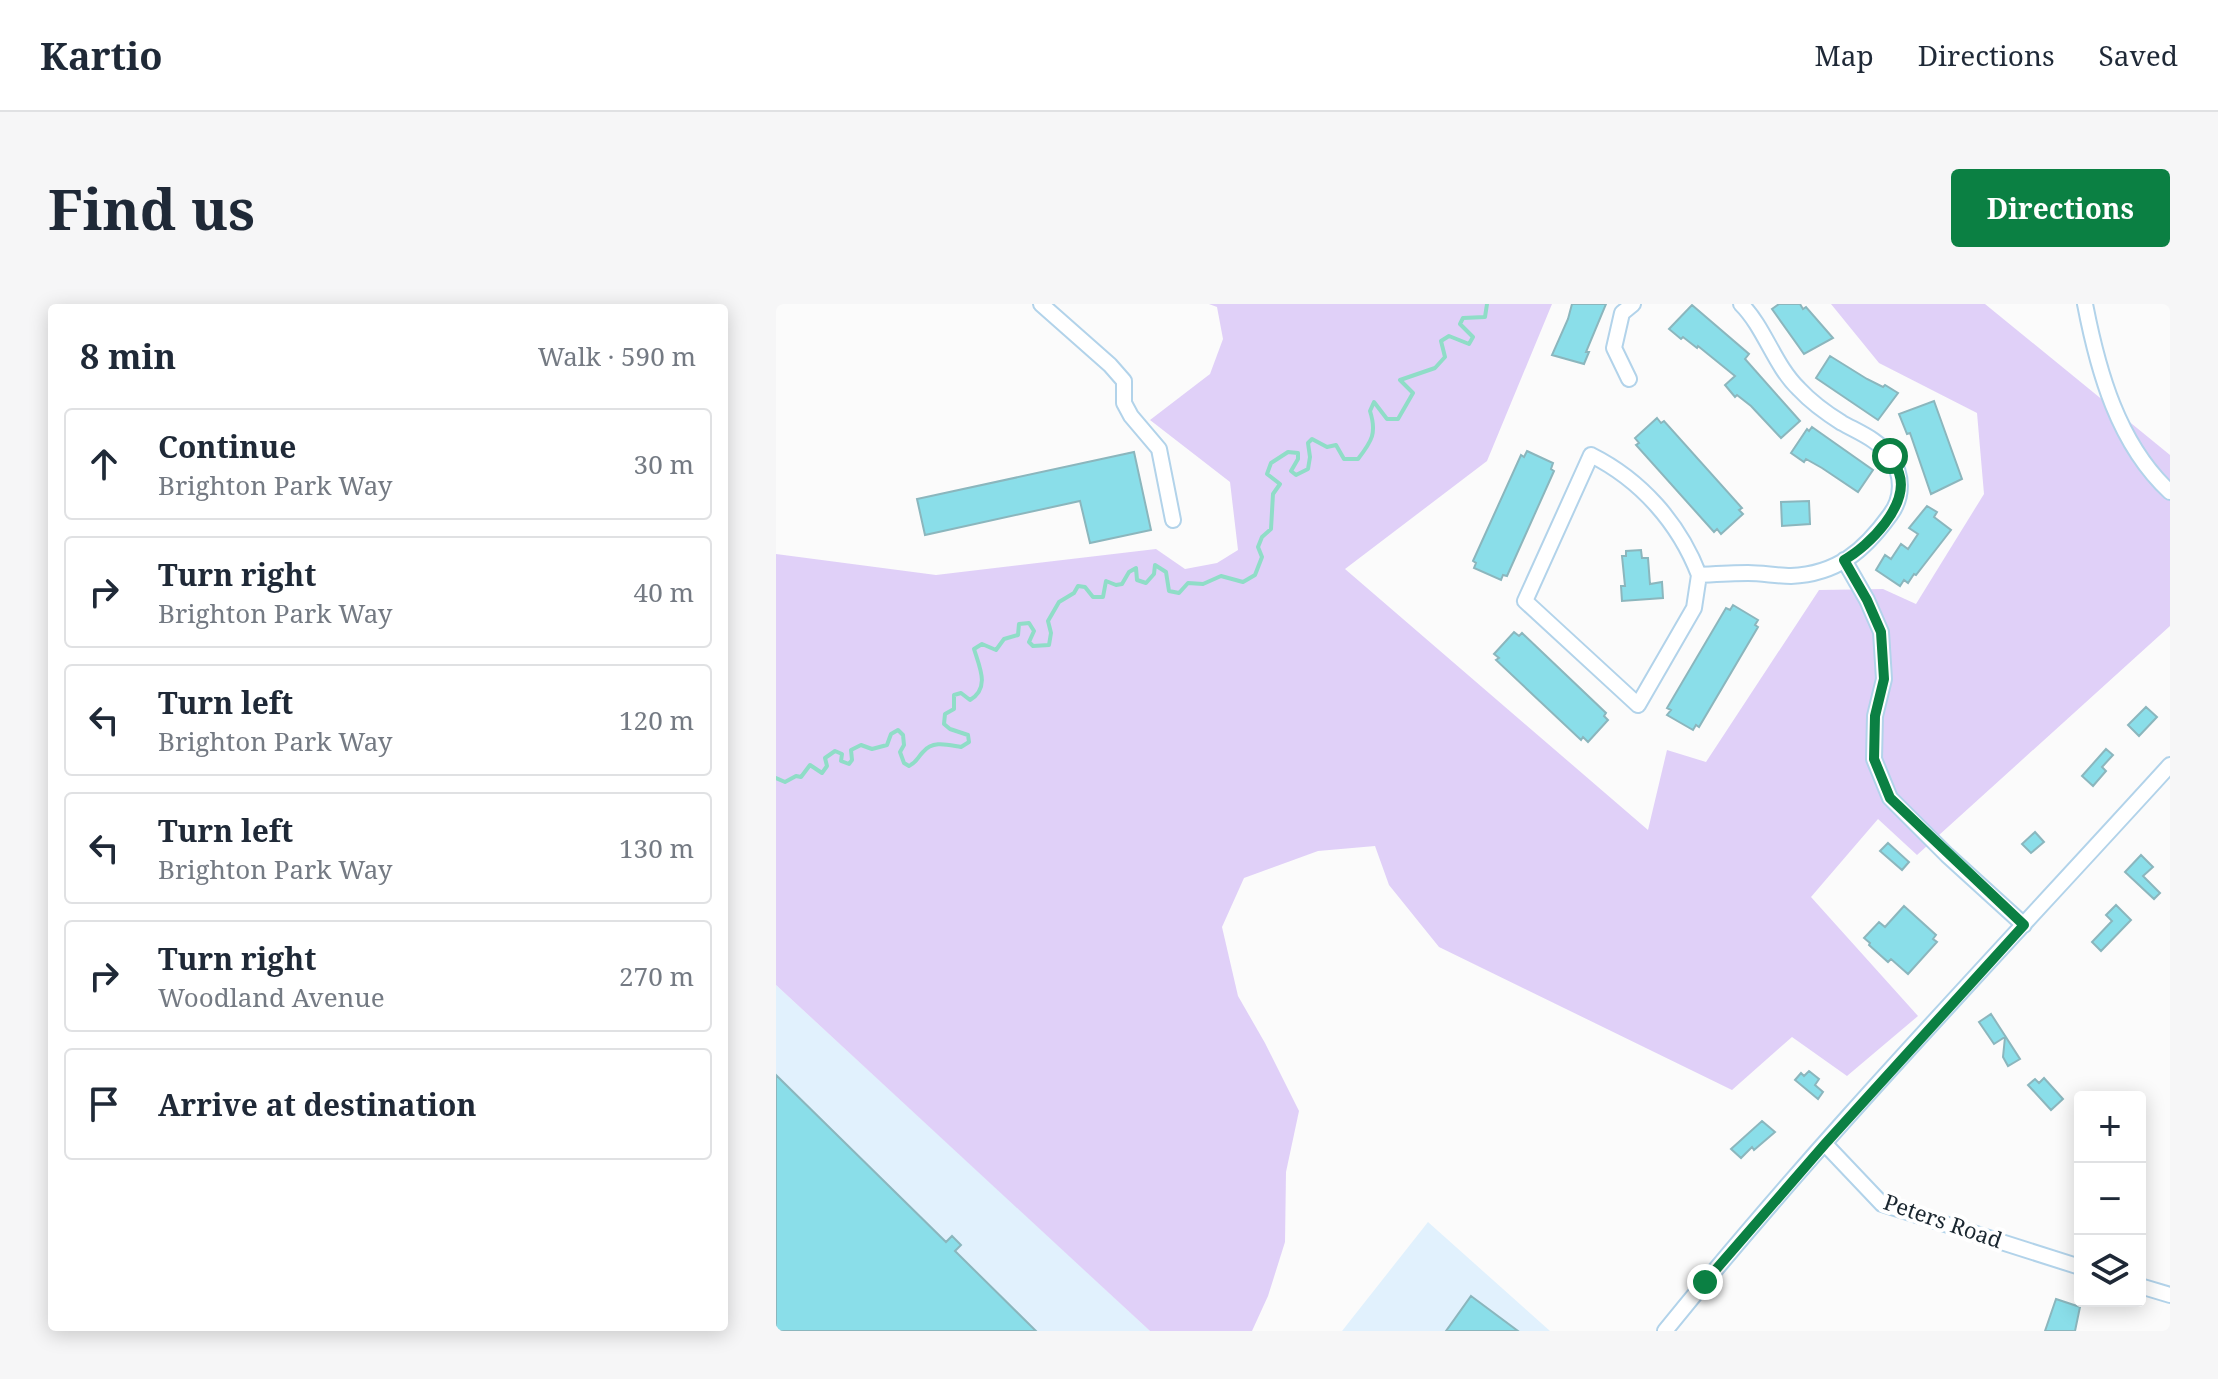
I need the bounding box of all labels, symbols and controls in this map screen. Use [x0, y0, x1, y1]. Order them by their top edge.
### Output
text: Kartio [40, 29, 163, 81]
text: Map [1814, 36, 1874, 74]
text: Directions [1918, 36, 2055, 74]
text: Saved [2099, 36, 2178, 74]
button: Directions [1951, 169, 2170, 247]
text: Find us [48, 170, 255, 246]
text: 8 min [80, 333, 176, 379]
text: Walk · 590 m [538, 338, 696, 374]
text: Continue [158, 426, 296, 467]
route start [1872, 438, 1908, 474]
icon: ahead [82, 442, 126, 486]
text: 30 m [634, 446, 694, 482]
text: Brighton Park Way [158, 467, 393, 503]
text: Turn right [158, 554, 316, 595]
icon: right [82, 570, 126, 614]
text: 40 m [634, 574, 694, 610]
text: Brighton Park Way [158, 595, 393, 631]
text: Turn left [158, 682, 293, 723]
icon: left [82, 698, 126, 742]
text: 120 m [619, 702, 694, 738]
text: Brighton Park Way [158, 723, 393, 759]
text: Turn left [158, 810, 293, 851]
icon: left [82, 826, 126, 870]
text: 130 m [619, 830, 694, 866]
text: Brighton Park Way [158, 851, 393, 887]
text: Turn right [158, 938, 316, 979]
icon: right [82, 954, 126, 998]
text: 270 m [619, 958, 694, 994]
text: Woodland Avenue [158, 979, 385, 1015]
icon: arrive [82, 1082, 126, 1126]
text: Arrive at destination [158, 1084, 477, 1125]
map controls [2074, 1091, 2146, 1307]
button: + [2074, 1091, 2146, 1163]
button: − [2074, 1163, 2146, 1235]
street label: Peters Road [1880, 1186, 2007, 1255]
button: layers [2074, 1235, 2146, 1307]
route end [1687, 1264, 1723, 1300]

